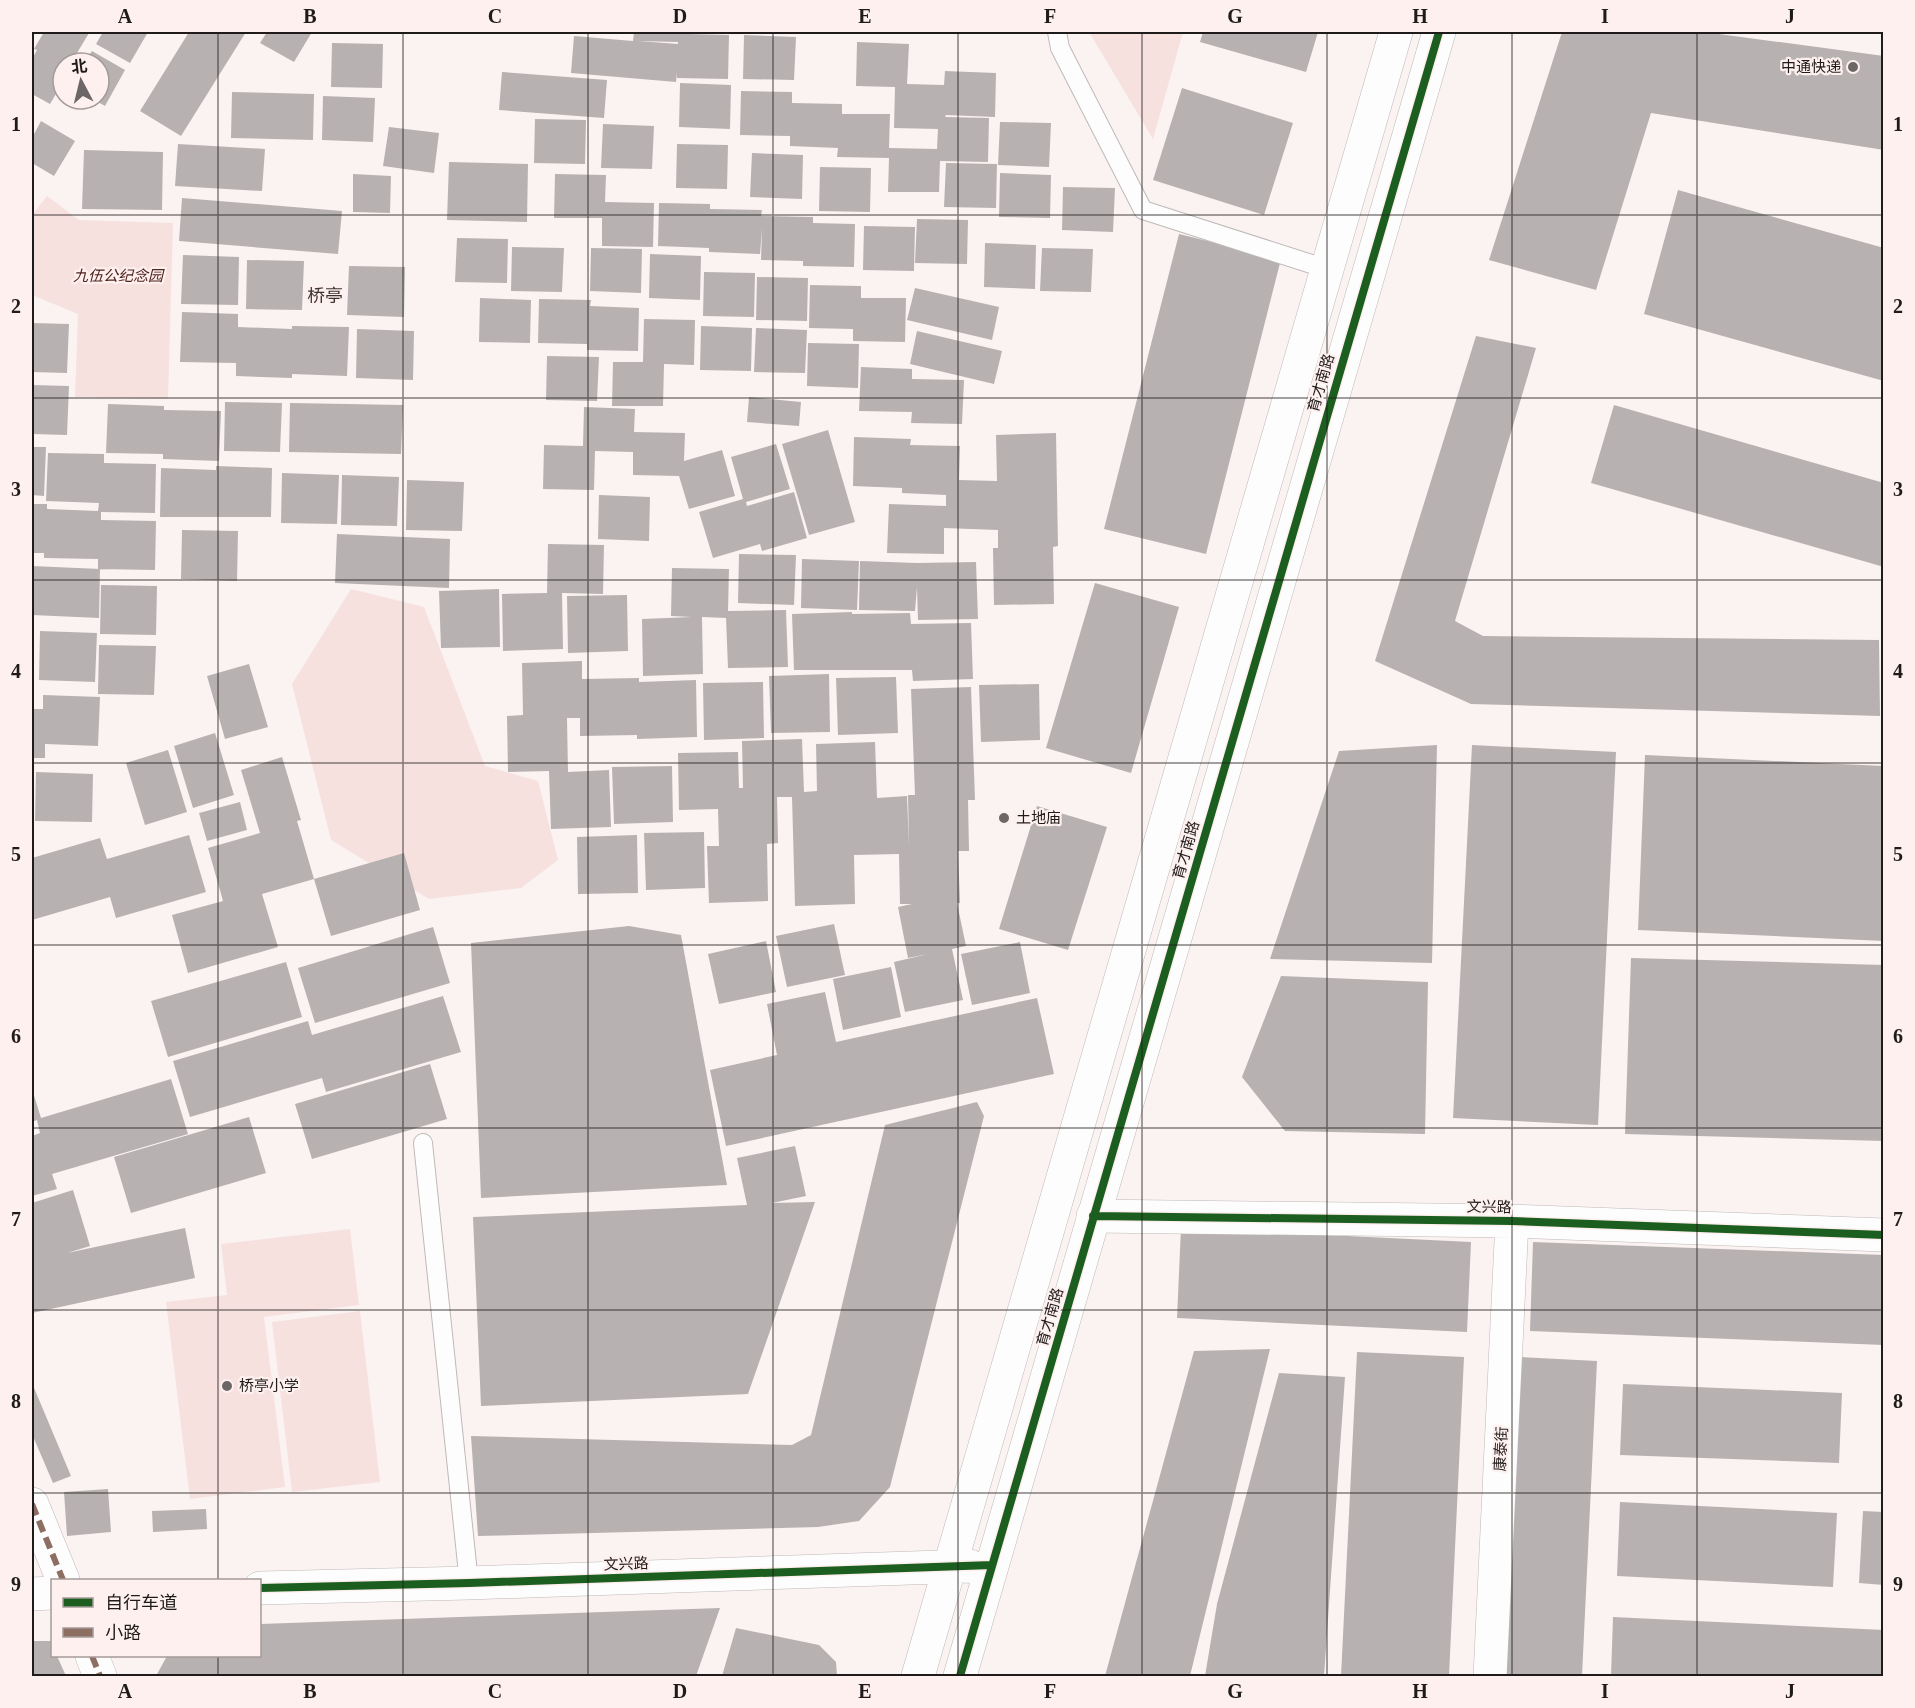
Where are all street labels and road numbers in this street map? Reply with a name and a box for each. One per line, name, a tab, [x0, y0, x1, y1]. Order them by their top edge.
street label: 育才南路	[1305, 352, 1337, 414]
street label: 育才南路	[1170, 819, 1202, 881]
street label: 文兴路	[1466, 1199, 1512, 1215]
street label: 育才南路	[1034, 1286, 1066, 1348]
street label: 康泰街	[1492, 1426, 1510, 1472]
street label: 文兴路	[603, 1555, 649, 1573]

